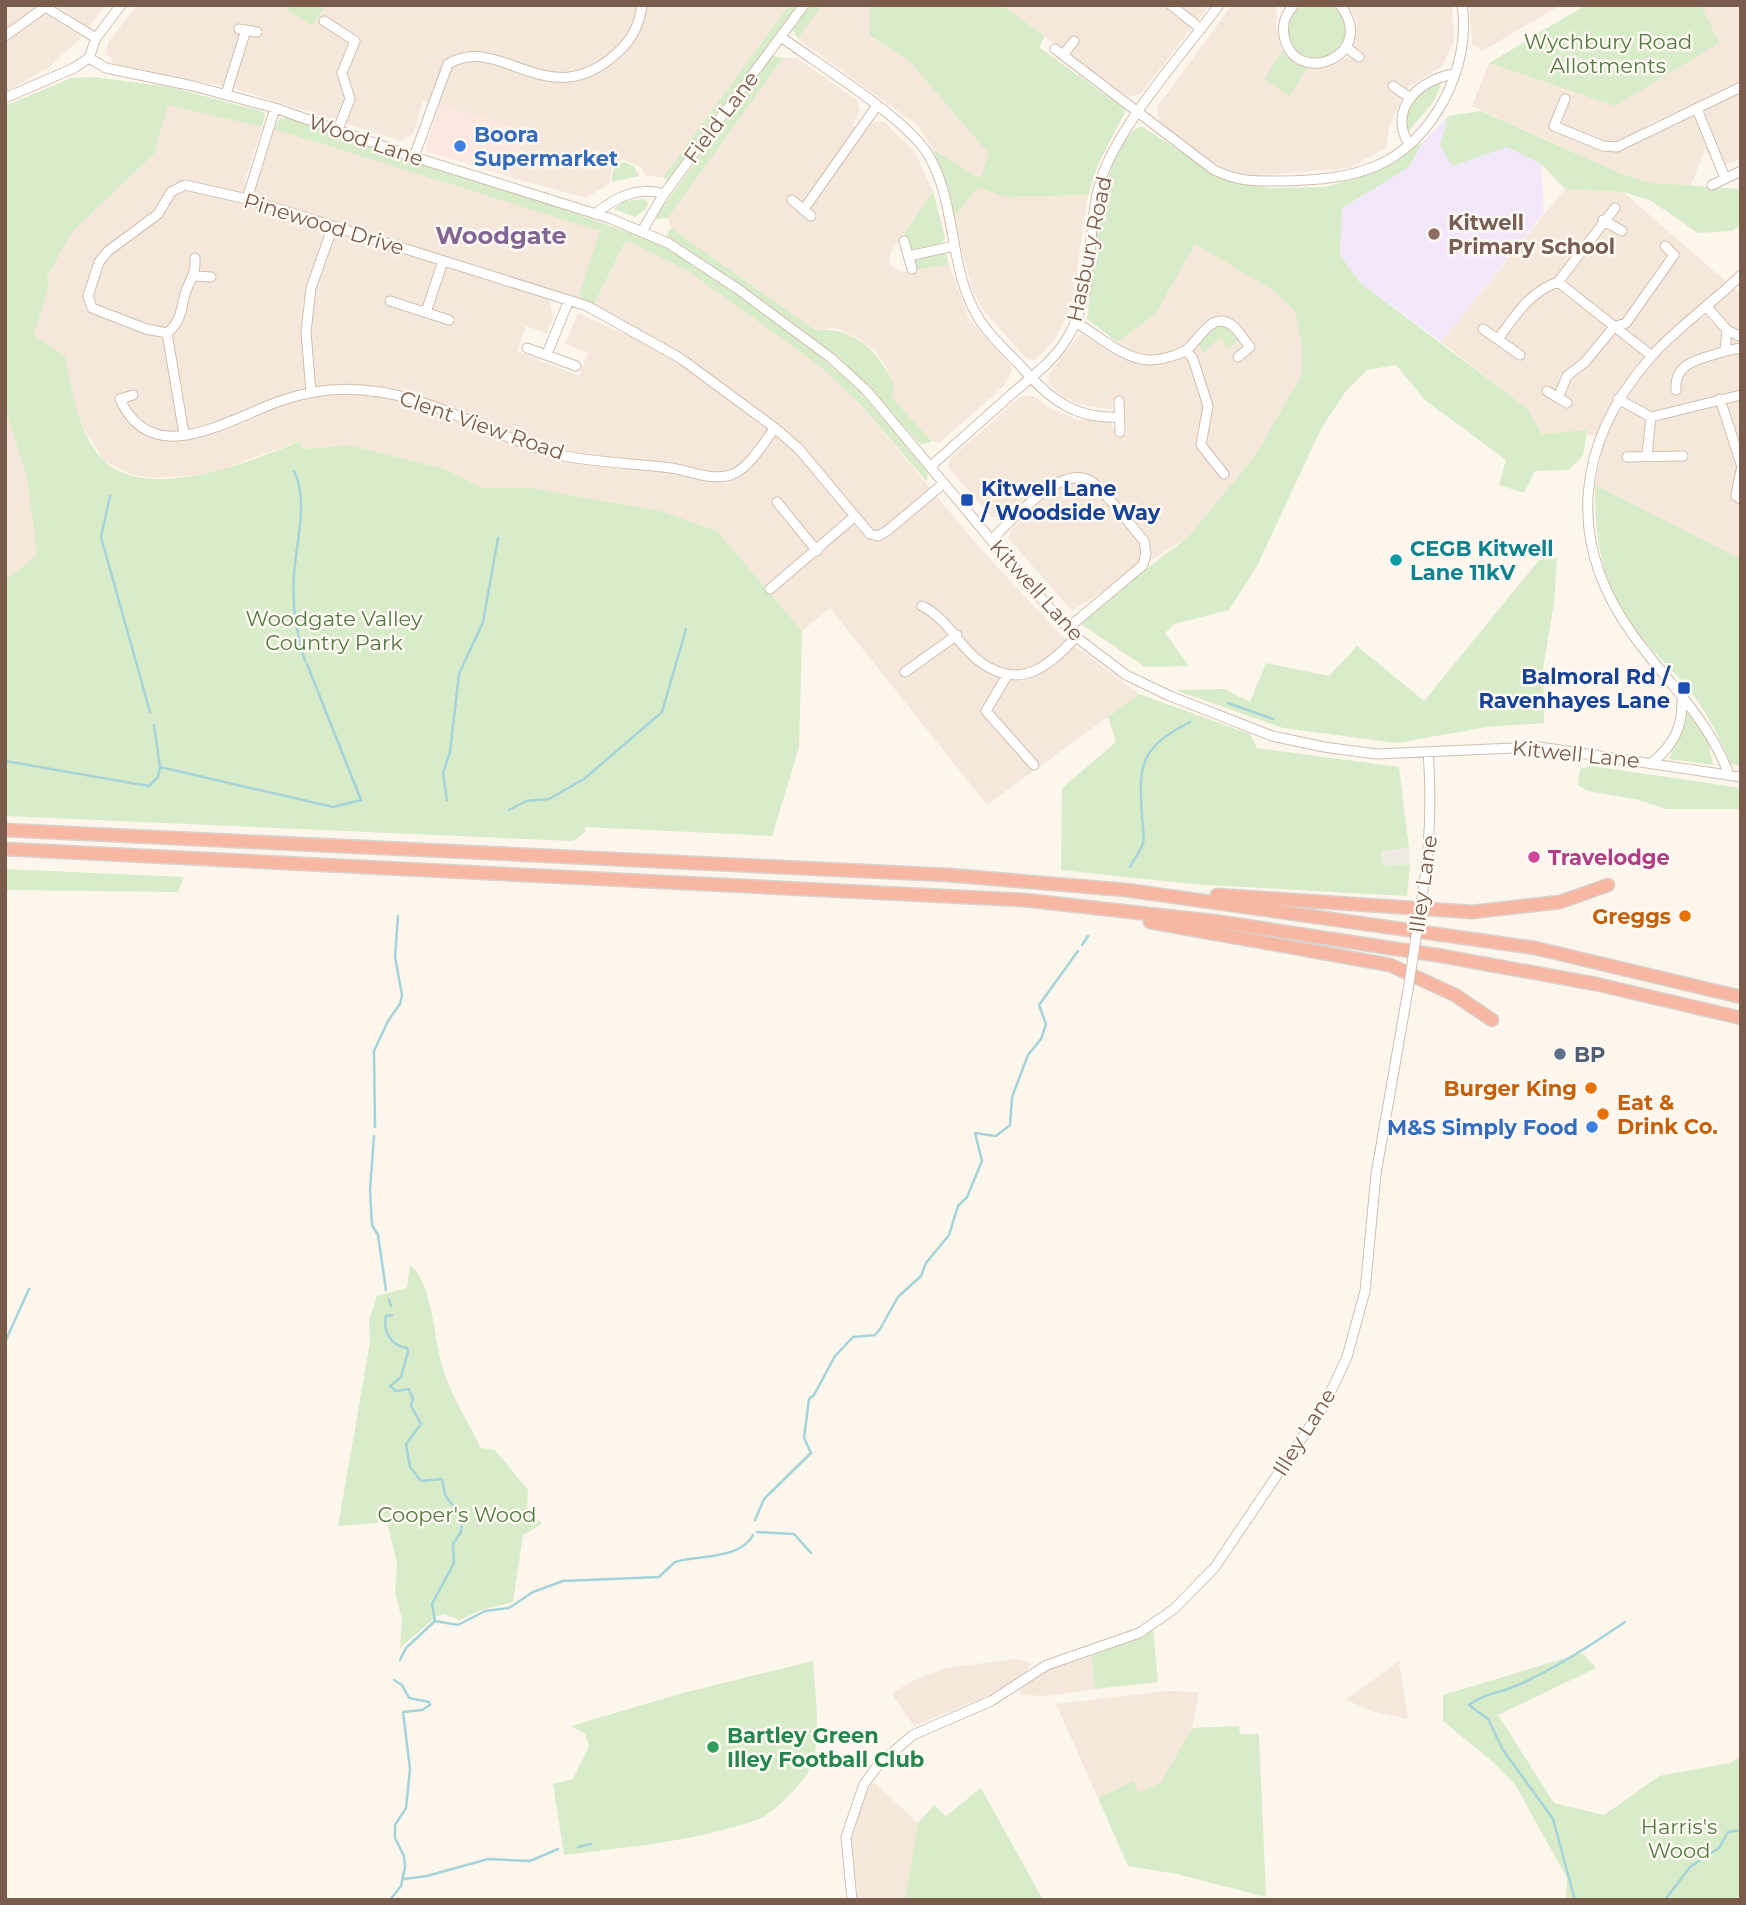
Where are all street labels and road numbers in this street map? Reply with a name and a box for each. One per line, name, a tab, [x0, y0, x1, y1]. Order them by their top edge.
street label: Field Lane	[678, 66, 764, 168]
street label: Wood Lane	[305, 109, 427, 171]
street label: Hasbury Road	[1061, 174, 1117, 324]
street label: Pinewood Drive	[241, 188, 407, 260]
street label: Clent View Road	[396, 385, 568, 465]
street label: Kitwell Lane	[985, 534, 1089, 646]
street label: Kitwell Lane	[1511, 735, 1641, 773]
street label: Illey Lane	[1404, 833, 1442, 935]
street label: Illey Lane	[1267, 1384, 1341, 1480]

